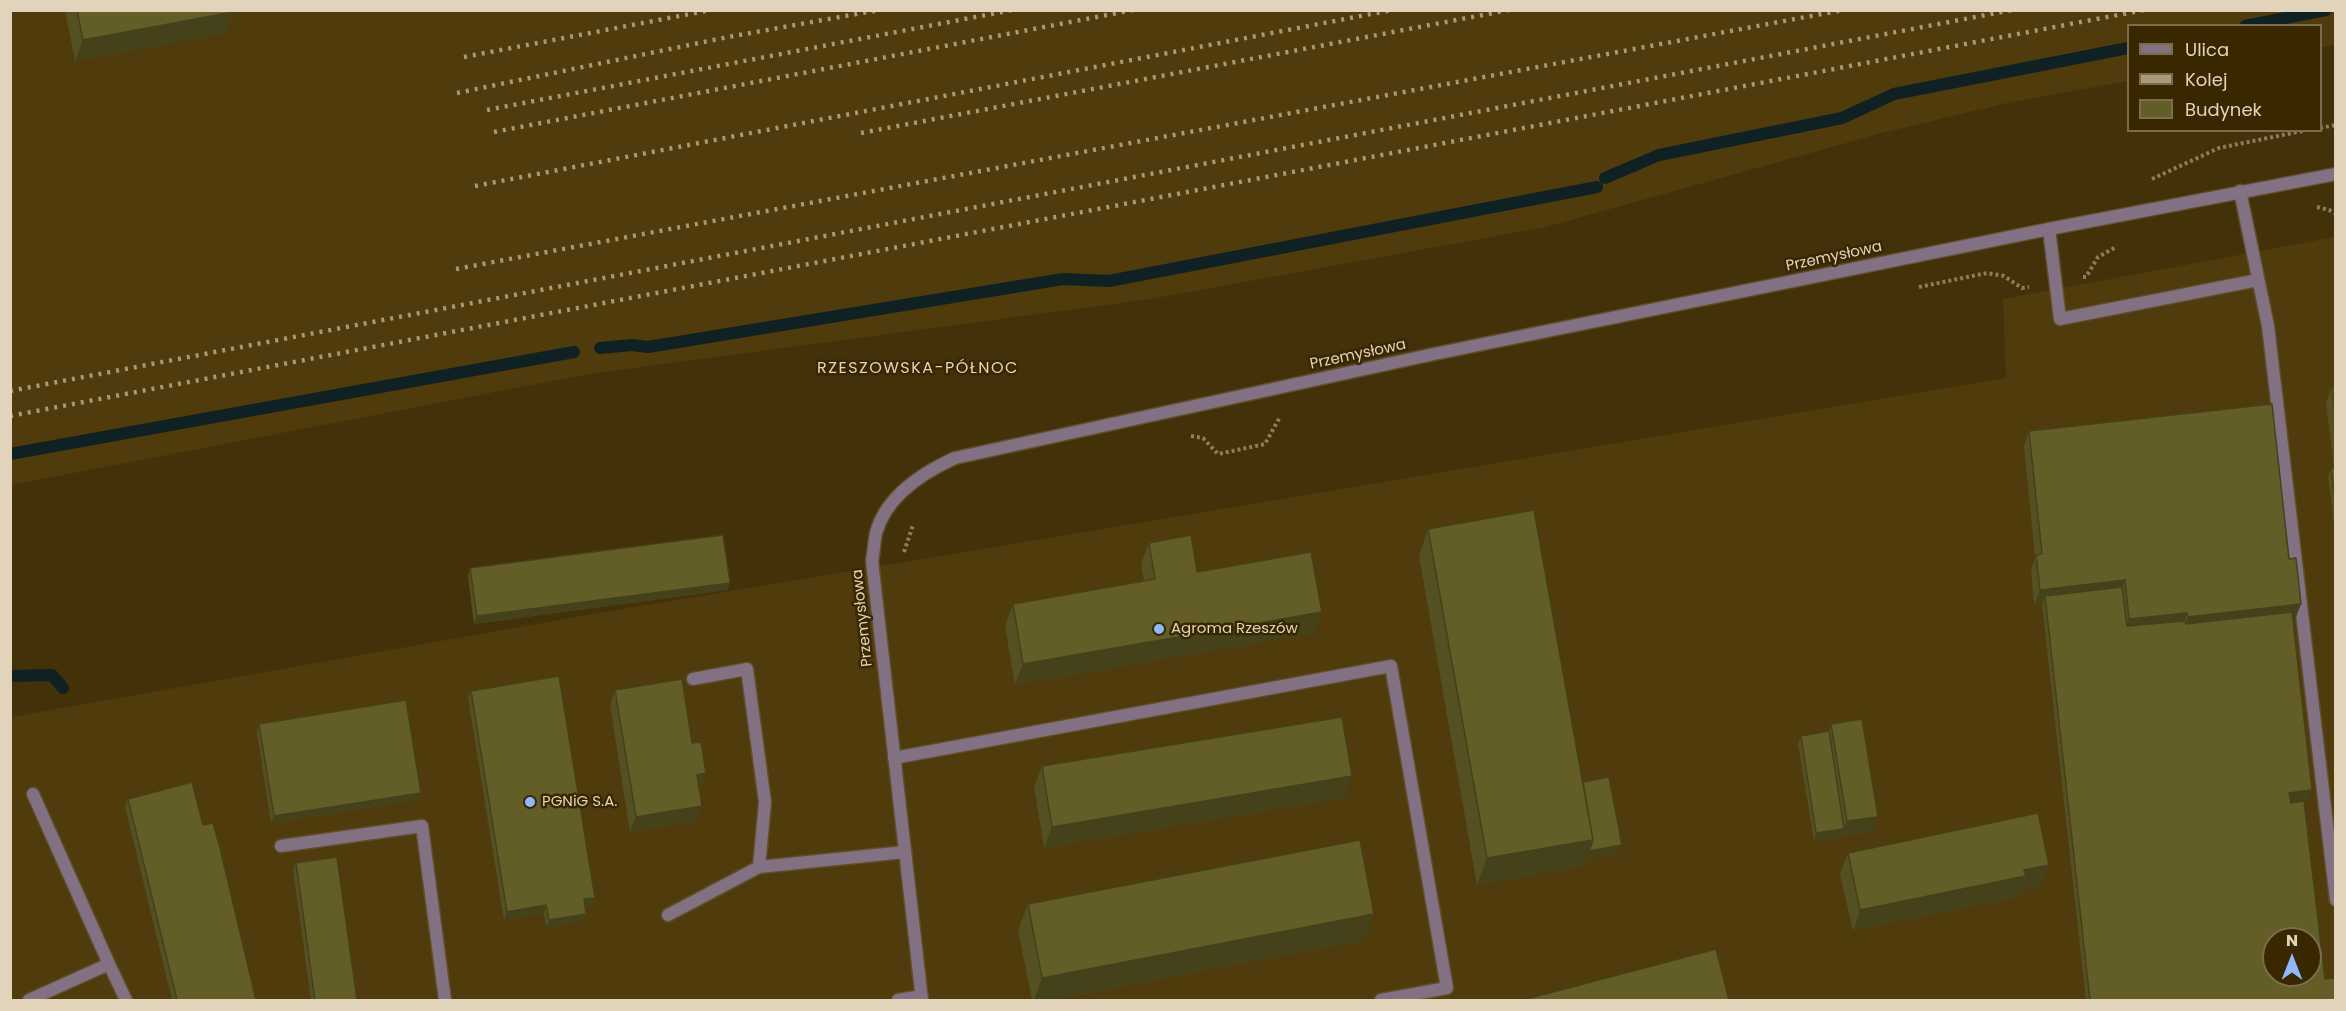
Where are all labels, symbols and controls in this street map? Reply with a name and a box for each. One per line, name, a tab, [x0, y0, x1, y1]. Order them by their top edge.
legend	[2127, 24, 2322, 132]
text: Ulica	[2185, 37, 2229, 62]
text: Kolej	[2185, 67, 2227, 92]
text: Budynek	[2185, 97, 2262, 122]
street label: Przemysłowa	[1784, 238, 1884, 276]
street label: Przemysłowa	[1308, 336, 1408, 374]
district label: RZESZOWSKA-PÓŁNOC	[817, 359, 1019, 379]
street label: Przemysłowa	[849, 568, 877, 668]
place label: Agroma Rzeszów	[1171, 620, 1298, 638]
marker: Agroma Rzeszów	[1152, 622, 1166, 636]
place label: PGNiG S.A.	[542, 793, 617, 811]
marker: PGNiG S.A.	[523, 795, 537, 809]
north arrow	[2262, 927, 2322, 987]
text: N	[2286, 929, 2298, 952]

